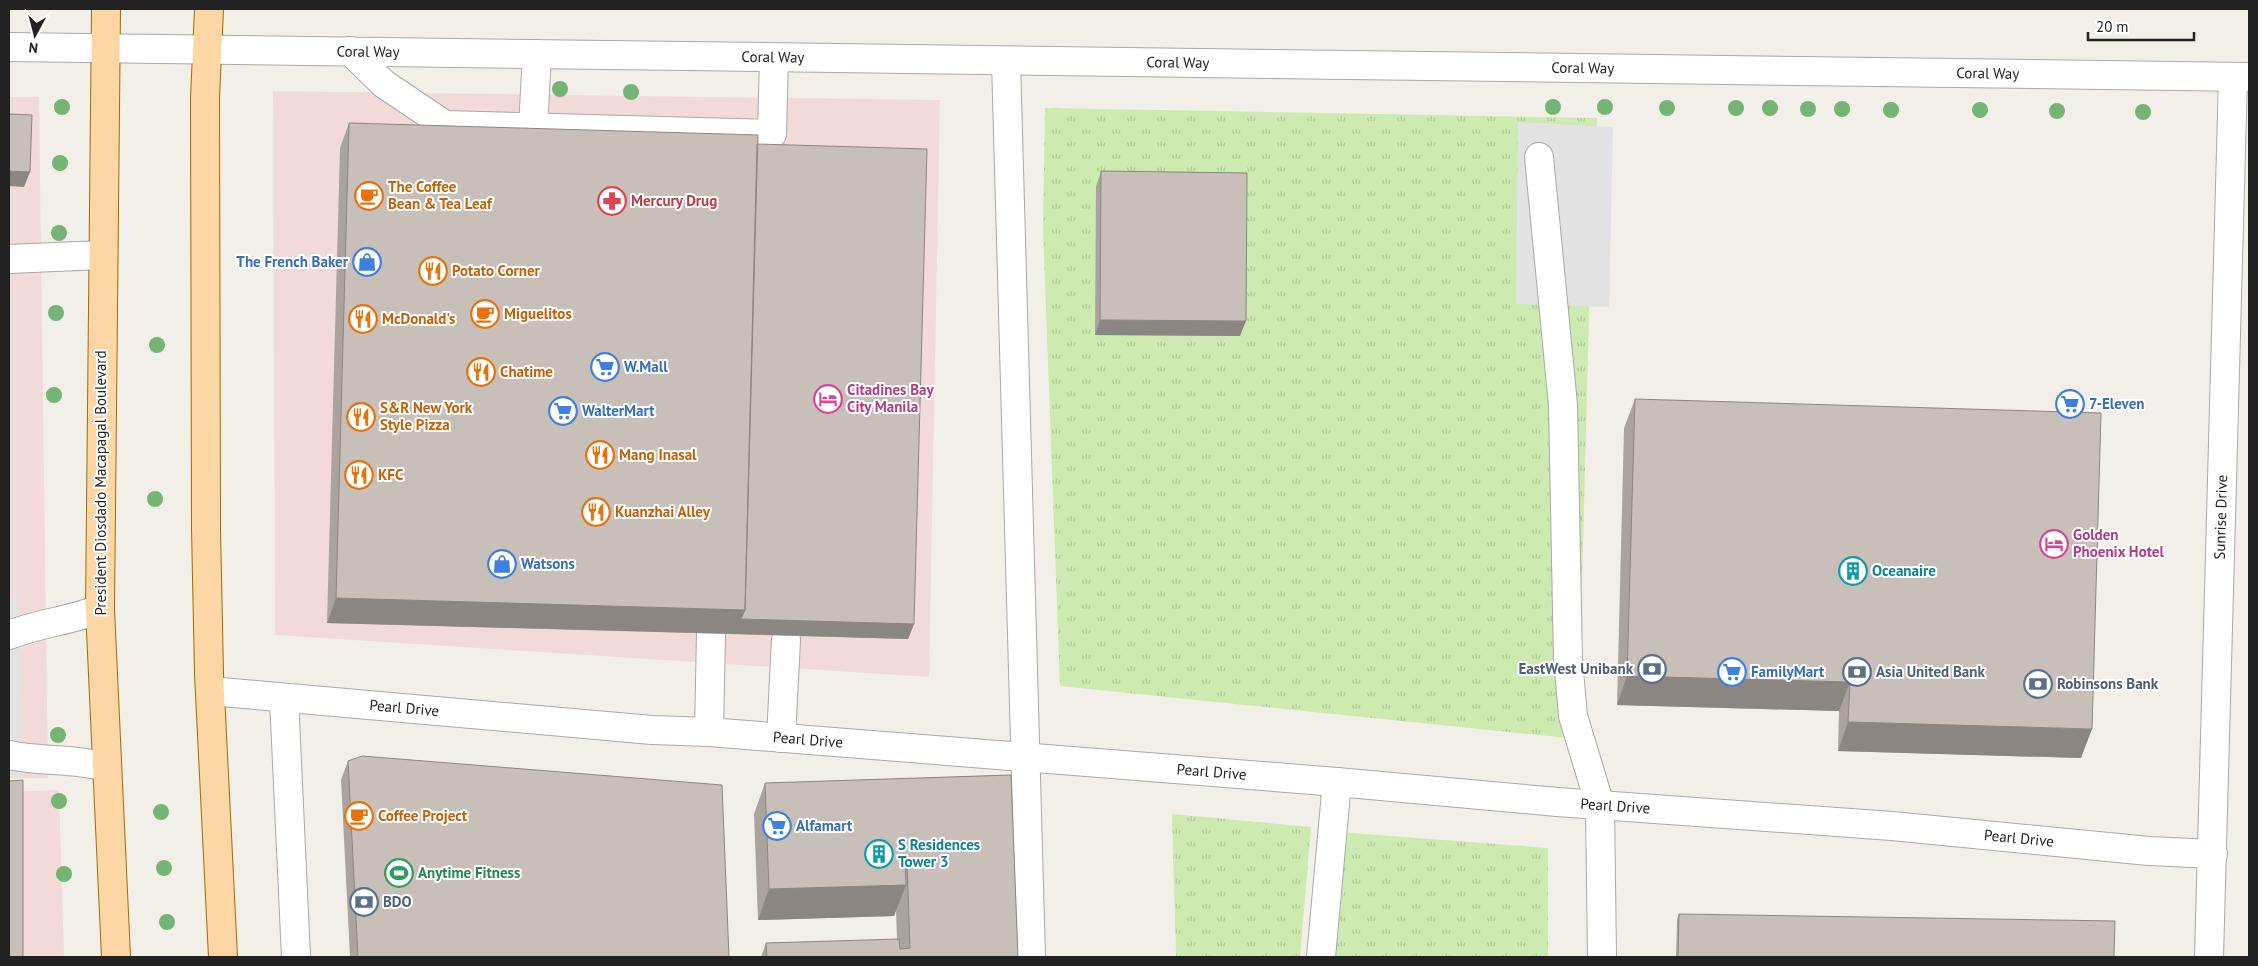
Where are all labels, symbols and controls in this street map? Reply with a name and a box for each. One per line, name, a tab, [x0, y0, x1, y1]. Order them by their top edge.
north arrow	[10, 10, 60, 60]
scale bar	[2088, 10, 2194, 42]
text: 20 m	[2096, 17, 2129, 36]
text: N	[28, 38, 39, 57]
street label: Coral Way	[336, 41, 400, 61]
street label: Coral Way	[741, 47, 805, 67]
street label: Coral Way	[1146, 52, 1210, 72]
street label: Coral Way	[1551, 58, 1615, 77]
street label: Coral Way	[1956, 63, 2019, 83]
place label: The Coffee Bean & Tea Leaf	[388, 177, 493, 213]
cafe icon: The Coffee Bean & Tea Leaf	[354, 181, 384, 211]
pharmacy icon: Mercury Drug	[597, 186, 627, 216]
place label: Mercury Drug	[631, 191, 717, 210]
shop icon: The French Baker	[352, 247, 382, 277]
place label: The French Baker	[236, 252, 349, 271]
restaurant icon: Potato Corner	[418, 256, 448, 286]
place label: Potato Corner	[452, 261, 541, 280]
cafe icon: Miguelitos	[470, 299, 500, 329]
restaurant icon: McDonald's	[348, 304, 378, 334]
place label: Miguelitos	[504, 304, 572, 323]
place label: McDonald's	[382, 309, 455, 328]
street label: President Diosdado Macapagal Boulevard	[91, 350, 110, 616]
supermarket icon: W.Mall	[590, 352, 620, 382]
restaurant icon: Chatime	[466, 357, 496, 387]
place label: W.Mall	[624, 357, 668, 376]
place label: Chatime	[500, 362, 553, 381]
place label: Citadines Bay City Manila	[847, 380, 934, 416]
hotel icon: Citadines Bay City Manila	[813, 384, 843, 414]
supermarket icon: 7-Eleven	[2055, 389, 2085, 419]
place label: 7-Eleven	[2089, 394, 2144, 413]
supermarket icon: WalterMart	[548, 396, 578, 426]
place label: S&R New York Style Pizza	[380, 398, 473, 434]
place label: WalterMart	[582, 401, 655, 420]
restaurant icon: S&R New York Style Pizza	[346, 402, 376, 432]
restaurant icon: Mang Inasal	[585, 440, 615, 470]
place label: Mang Inasal	[619, 445, 697, 464]
restaurant icon: KFC	[344, 460, 374, 490]
place label: KFC	[378, 465, 404, 484]
street label: Sunrise Drive	[2210, 474, 2231, 560]
restaurant icon: Kuanzhai Alley	[581, 497, 611, 527]
place label: Kuanzhai Alley	[615, 502, 711, 521]
place label: Golden Phoenix Hotel	[2073, 525, 2164, 561]
hotel icon: Golden Phoenix Hotel	[2039, 529, 2069, 559]
shop icon: Watsons	[487, 549, 517, 579]
place label: Watsons	[521, 554, 575, 573]
building icon: Oceanaire	[1838, 556, 1868, 586]
place label: Oceanaire	[1872, 561, 1936, 580]
bank icon: EastWest Unibank	[1637, 654, 1667, 684]
supermarket icon: FamilyMart	[1717, 657, 1747, 687]
bank icon: Asia United Bank	[1842, 657, 1872, 687]
place label: EastWest Unibank	[1518, 659, 1634, 678]
place label: FamilyMart	[1751, 662, 1825, 681]
place label: Asia United Bank	[1876, 662, 1985, 681]
bank icon: Robinsons Bank	[2023, 669, 2053, 699]
place label: Robinsons Bank	[2057, 674, 2159, 693]
street label: Pearl Drive	[369, 695, 440, 720]
street label: Pearl Drive	[772, 727, 844, 752]
street label: Pearl Drive	[1176, 759, 1247, 784]
street label: Pearl Drive	[1580, 794, 1651, 818]
cafe icon: Coffee Project	[344, 801, 374, 831]
place label: Coffee Project	[378, 806, 468, 825]
supermarket icon: Alfamart	[762, 811, 792, 841]
place label: Alfamart	[796, 816, 853, 835]
street label: Pearl Drive	[1983, 825, 2055, 851]
place label: S Residences Tower 3	[898, 835, 980, 871]
building icon: S Residences Tower 3	[864, 839, 894, 869]
sports icon: Anytime Fitness	[384, 858, 414, 888]
place label: Anytime Fitness	[418, 863, 520, 882]
bank icon: BDO	[349, 887, 379, 917]
place label: BDO	[383, 892, 412, 911]

